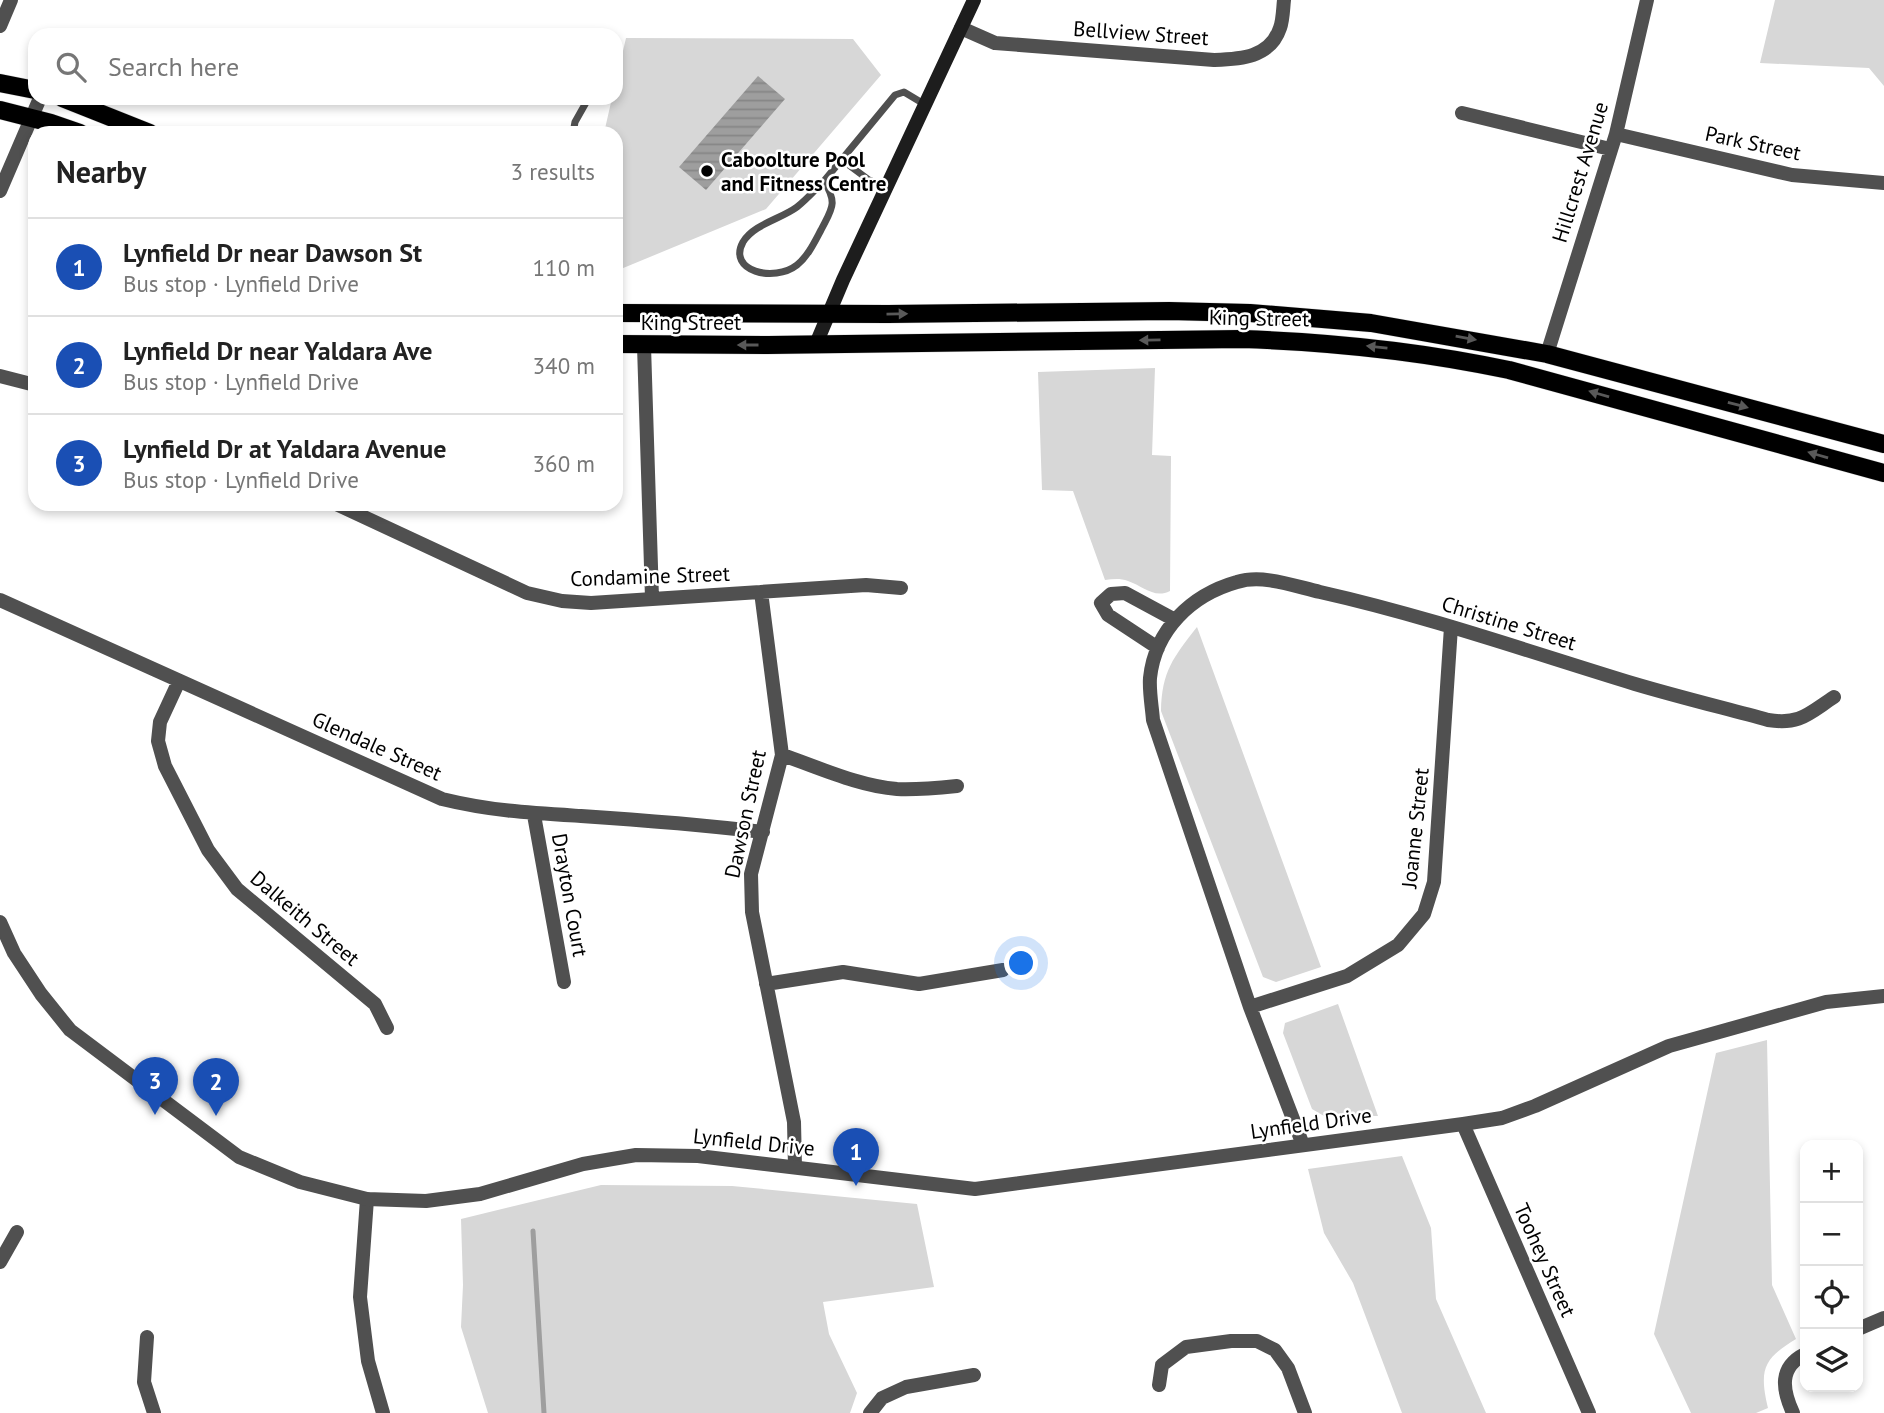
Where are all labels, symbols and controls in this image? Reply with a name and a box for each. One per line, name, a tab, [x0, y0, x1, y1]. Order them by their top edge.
street label: Bellview Street	[1072, 15, 1210, 51]
search box	[28, 28, 623, 105]
icon: search	[52, 48, 90, 86]
text: Search here	[108, 50, 239, 83]
street label: Hillcrest Avenue	[1546, 98, 1614, 246]
street label: Park Street	[1703, 120, 1803, 166]
place label: Caboolture Pool and Fitness Centre	[721, 146, 886, 197]
text: Nearby	[56, 152, 146, 191]
text: 3 results	[511, 157, 595, 186]
marker: Caboolture Pool and Fitness Centre	[699, 163, 715, 179]
text: Lynfield Dr near Dawson St	[123, 236, 422, 269]
text: 1	[72, 253, 86, 282]
text: 110 m	[533, 253, 595, 282]
text: Bus stop · Lynfield Drive	[123, 269, 359, 298]
street label: King Street	[1209, 304, 1309, 332]
one-way arrow	[886, 308, 908, 320]
street label: King Street	[641, 309, 741, 336]
one-way arrow	[1455, 333, 1477, 344]
text: Lynfield Dr near Yaldara Ave	[123, 334, 433, 367]
one-way arrow	[1138, 334, 1160, 345]
one-way arrow	[737, 339, 759, 351]
one-way arrow	[1366, 342, 1388, 353]
text: 2	[72, 351, 86, 380]
text: 340 m	[533, 351, 595, 380]
text: Bus stop · Lynfield Drive	[123, 367, 359, 396]
one-way arrow	[1588, 388, 1610, 399]
one-way arrow	[1728, 400, 1749, 410]
text: Lynfield Dr at Yaldara Avenue	[123, 432, 446, 465]
text: 3	[72, 449, 86, 478]
text: 360 m	[533, 449, 595, 478]
one-way arrow	[1807, 449, 1829, 460]
text: Bus stop · Lynfield Drive	[123, 465, 359, 494]
street label: Condamine Street	[570, 560, 730, 592]
street label: Christine Street	[1438, 590, 1580, 656]
street label: Glendale Street	[308, 705, 446, 787]
street label: Dawson Street	[718, 747, 772, 881]
street label: Joanne Street	[1395, 767, 1435, 890]
street label: Drayton Court	[546, 831, 594, 959]
street label: Dalkeith Street	[245, 865, 365, 971]
your location	[1004, 946, 1038, 980]
pin: 3	[132, 1057, 178, 1115]
pin: 2	[193, 1058, 239, 1116]
street label: Lynfield Drive	[1249, 1101, 1373, 1145]
street label: Lynfield Drive	[692, 1122, 816, 1162]
pin: 1	[833, 1128, 879, 1186]
map controls	[1800, 1140, 1863, 1392]
button: +	[1800, 1140, 1863, 1203]
street label: Toohey Street	[1508, 1199, 1582, 1321]
button: −	[1800, 1203, 1863, 1266]
button: locate	[1800, 1266, 1863, 1329]
button: layers	[1800, 1329, 1863, 1392]

